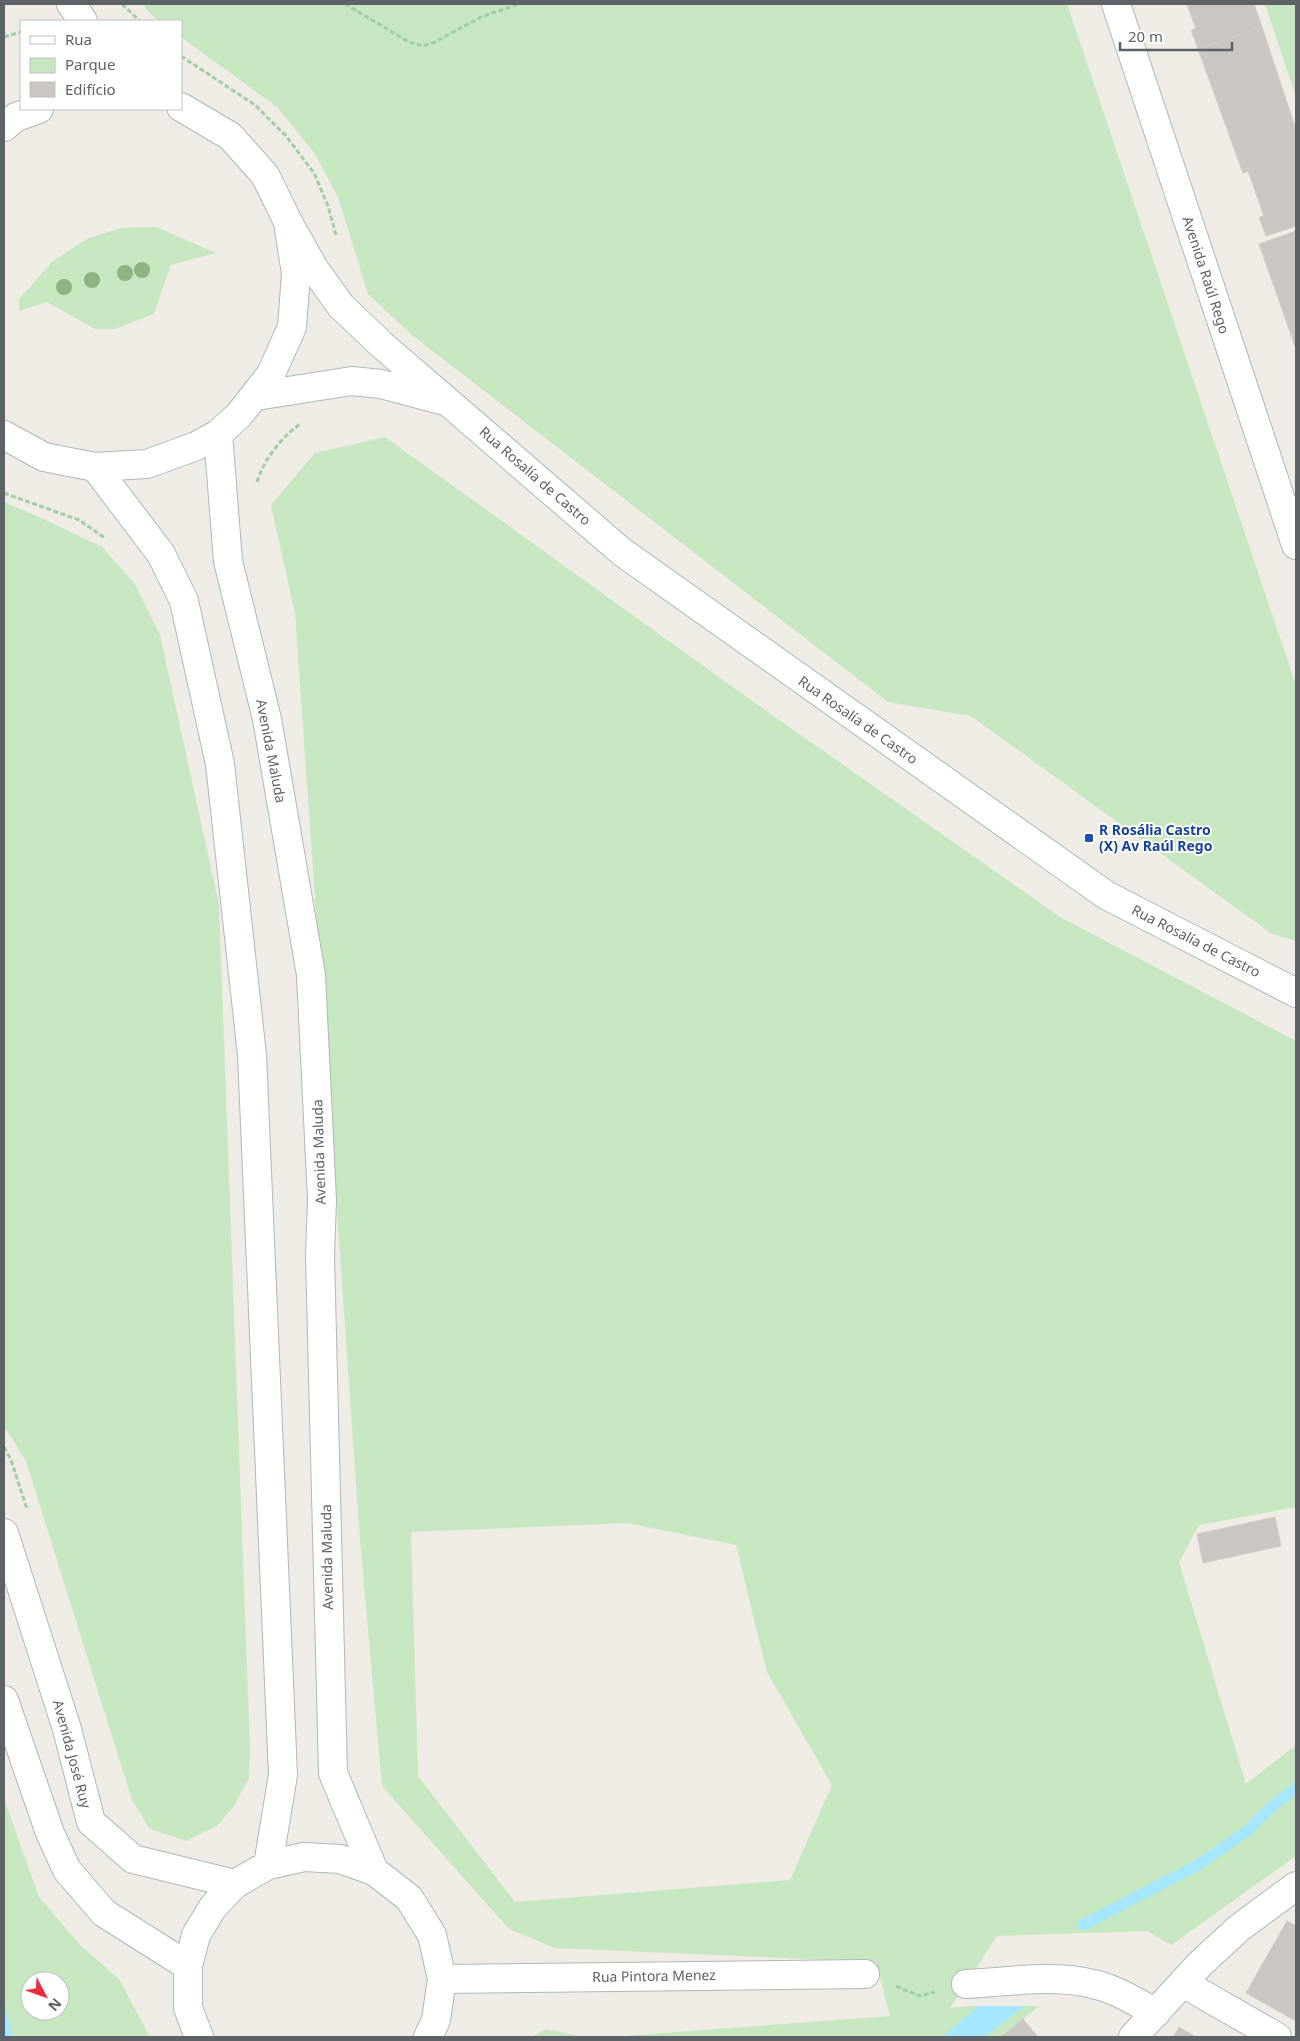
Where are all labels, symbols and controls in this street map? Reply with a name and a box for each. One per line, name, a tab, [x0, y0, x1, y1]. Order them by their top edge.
legend	[20, 20, 182, 110]
scale bar	[1120, 20, 1232, 52]
text: 20 m	[1128, 26, 1163, 46]
text: Rua	[65, 29, 92, 49]
text: Parque	[65, 54, 115, 74]
text: Edifício	[65, 79, 116, 99]
street label: Avenida Raúl Rego	[1179, 214, 1234, 336]
street label: Rua Rosalía de Castro	[476, 422, 595, 529]
street label: Rua Rosalía de Castro	[795, 671, 922, 768]
street label: Avenida Maluda	[252, 697, 291, 805]
place label: R Rosália Castro (X) Av Raúl Rego	[1099, 820, 1213, 855]
marker: R Rosália Castro (X) Av Raúl Rego	[1083, 832, 1095, 844]
street label: Rua Rosalía de Castro	[1129, 900, 1264, 981]
street label: Avenida Maluda	[307, 1099, 330, 1205]
street label: Avenida Maluda	[316, 1504, 337, 1610]
street label: Avenida José Ruy	[49, 1698, 96, 1811]
street label: Rua Pintora Menez	[592, 1965, 716, 1986]
north arrow	[20, 1971, 70, 2021]
text: N	[44, 1994, 66, 2015]

